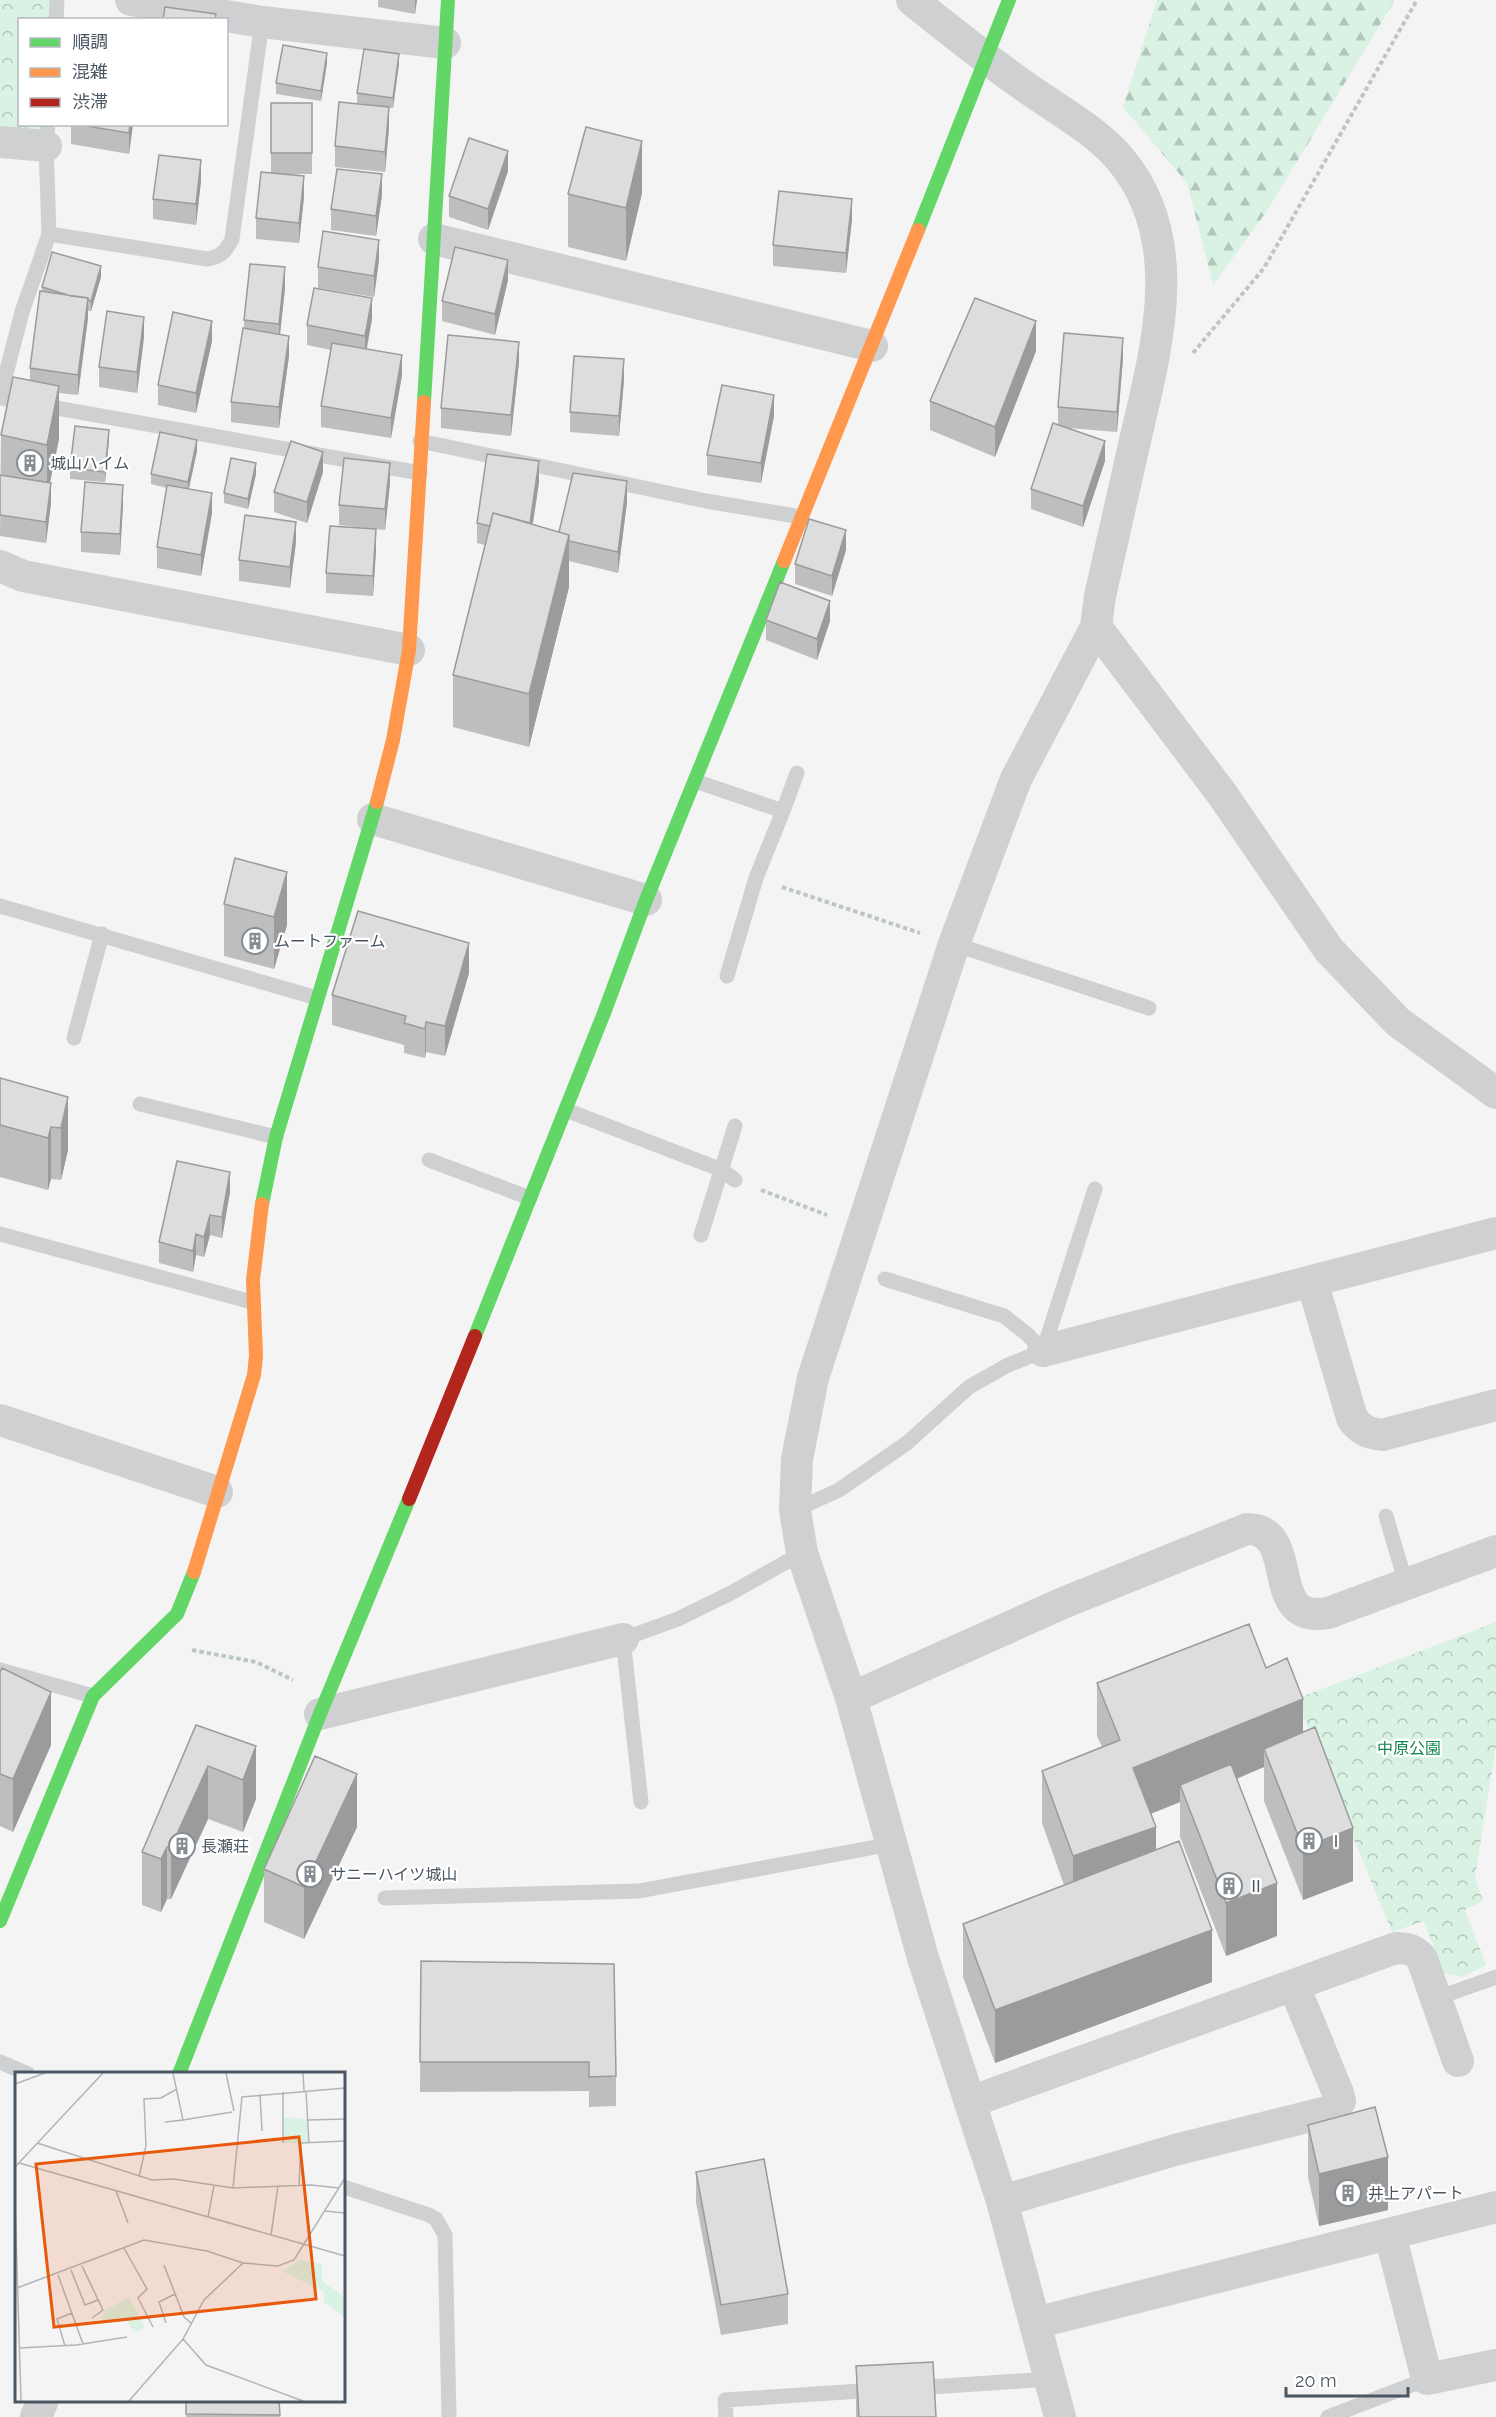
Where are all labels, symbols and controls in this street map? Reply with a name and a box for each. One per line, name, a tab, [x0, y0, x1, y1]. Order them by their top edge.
legend	[18, 18, 228, 126]
text: 順調	[72, 31, 108, 52]
text: 混雑	[72, 61, 108, 82]
text: 渋滞	[72, 91, 108, 112]
building icon: 城山ハイム	[15, 448, 45, 478]
place label: 城山ハイム	[50, 454, 129, 473]
building icon: ムートファーム	[240, 926, 270, 956]
place label: ムートファーム	[274, 932, 386, 951]
park label: 中原公園	[1377, 1739, 1441, 1758]
building icon: Ⅰ	[1294, 1826, 1324, 1856]
building icon: 長瀬荘	[167, 1831, 197, 1861]
place label: Ⅰ	[1328, 1832, 1344, 1851]
place label: 長瀬荘	[201, 1837, 249, 1856]
building icon: サニーハイツ城山	[295, 1859, 325, 1889]
place label: サニーハイツ城山	[330, 1865, 457, 1884]
building icon: Ⅱ	[1214, 1871, 1244, 1901]
place label: Ⅱ	[1248, 1877, 1264, 1896]
inset map	[15, 2072, 345, 2402]
building icon: 井上アパート	[1333, 2178, 1363, 2208]
place label: 井上アパート	[1368, 2184, 1464, 2203]
scale bar	[1286, 2360, 1408, 2398]
text: 20 m	[1295, 2370, 1337, 2391]

